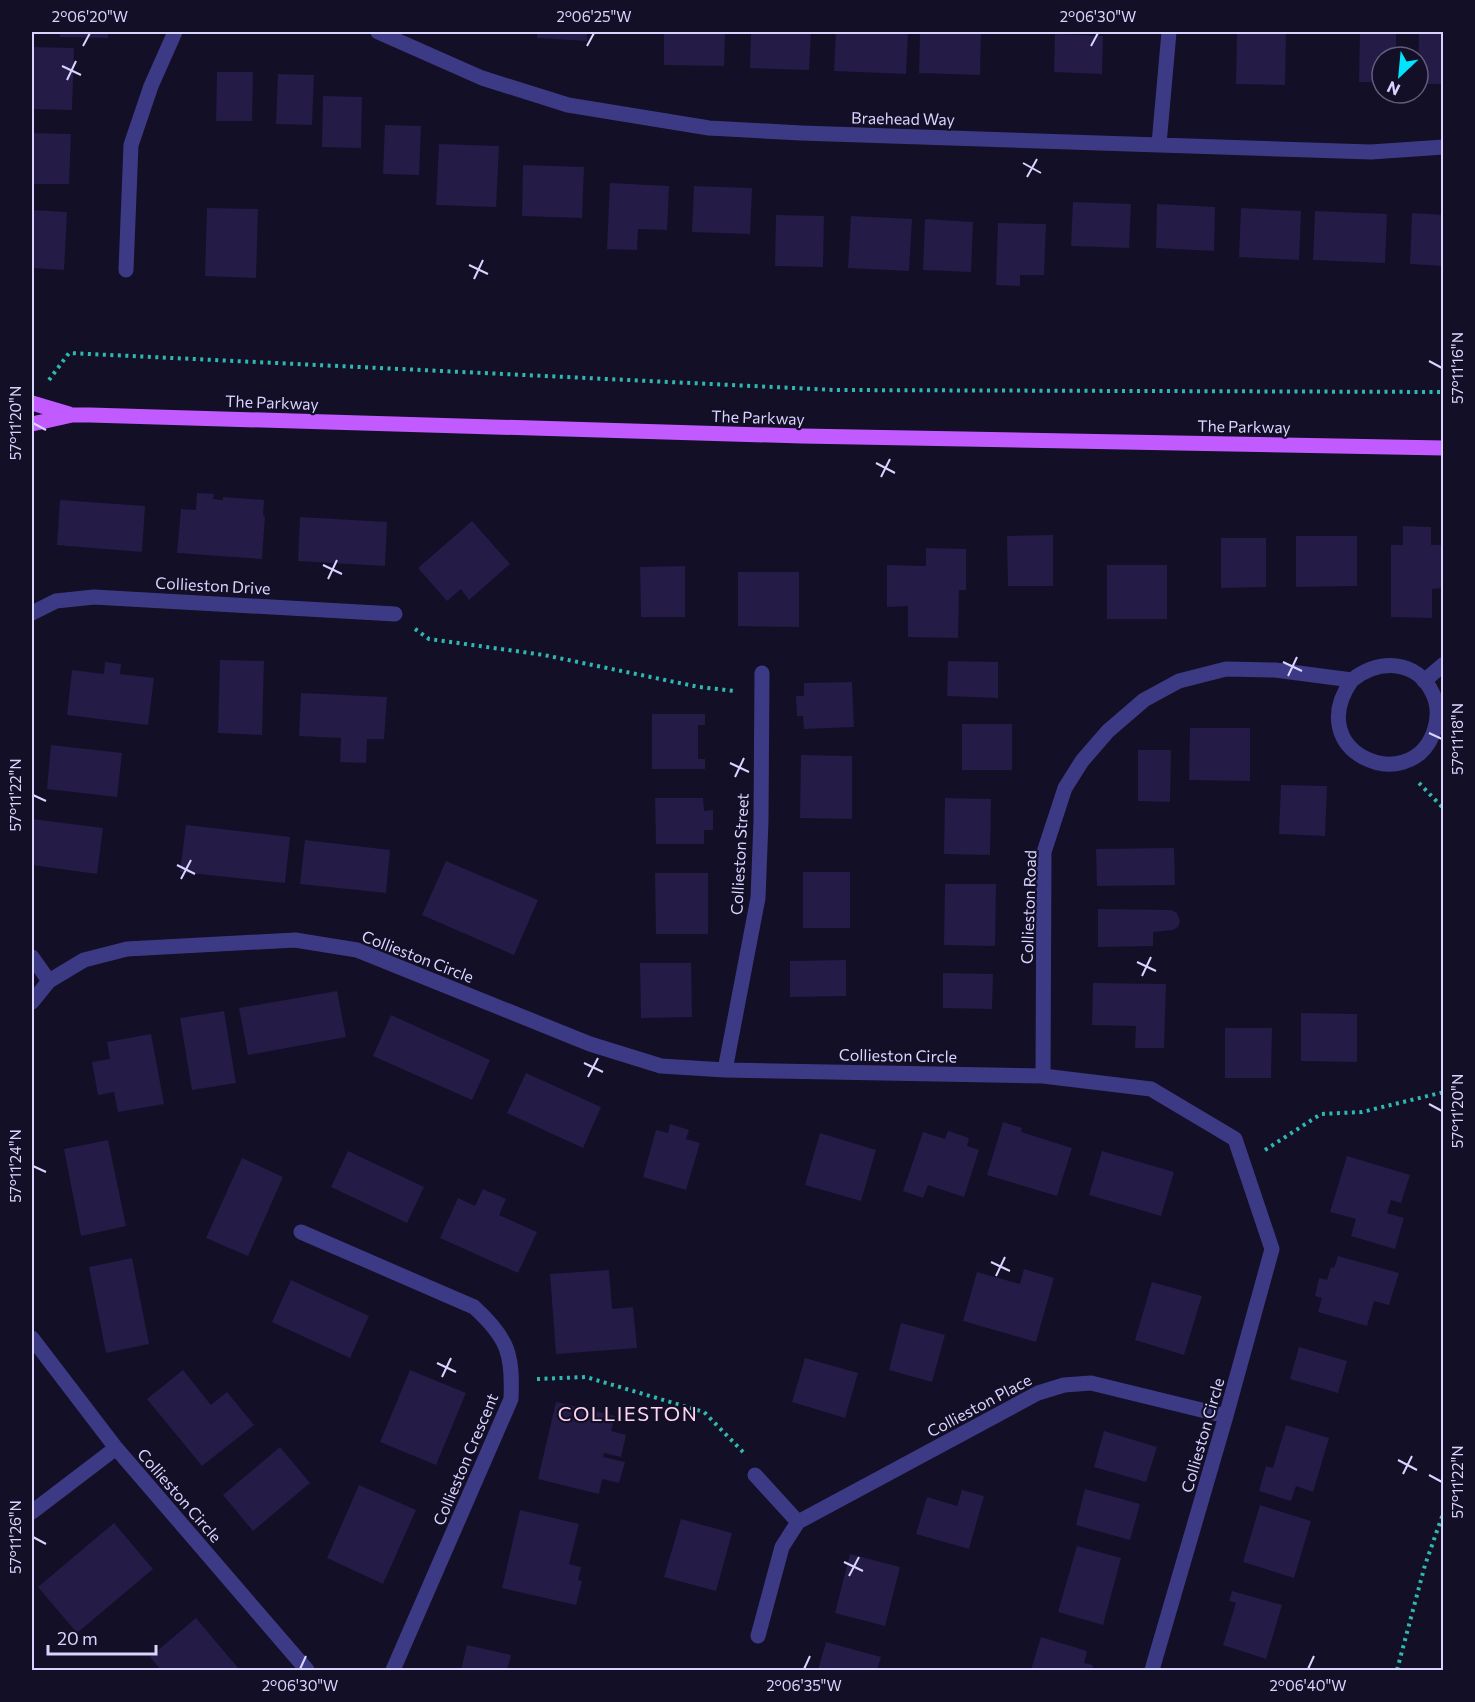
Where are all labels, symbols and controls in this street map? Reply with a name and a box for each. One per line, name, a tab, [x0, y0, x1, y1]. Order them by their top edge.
text: 2°06'20"W	[52, 7, 128, 25]
text: 2°06'25"W	[556, 7, 632, 25]
text: 2°06'30"W	[1060, 7, 1136, 25]
north arrow	[1370, 45, 1430, 105]
text: N	[1384, 78, 1403, 100]
street label: Braehead Way	[851, 108, 955, 128]
text: 57°11'16"N	[1448, 332, 1466, 404]
text: 57°11'20"N	[6, 386, 24, 460]
street label: The Parkway	[225, 391, 319, 413]
street label: The Parkway	[711, 406, 805, 428]
street label: The Parkway	[1197, 416, 1291, 436]
street label: Collieston Drive	[155, 572, 271, 598]
text: 57°11'18"N	[1448, 703, 1466, 775]
text: 57°11'22"N	[6, 758, 24, 832]
street label: Collieston Street	[726, 792, 752, 915]
street label: Collieston Road	[1017, 850, 1039, 964]
street label: Collieston Circle	[359, 926, 477, 986]
street label: Collieston Circle	[839, 1044, 957, 1066]
text: 57°11'20"N	[1448, 1074, 1466, 1148]
text: 57°11'24"N	[6, 1129, 24, 1203]
street label: Collieston Place	[924, 1370, 1034, 1440]
street label: Collieston Circle	[1177, 1376, 1227, 1494]
street label: Collieston Crescent	[429, 1390, 502, 1528]
district label: COLLIESTON	[558, 1401, 698, 1425]
street label: Collieston Circle	[134, 1444, 226, 1546]
text: 57°11'22"N	[1448, 1445, 1466, 1519]
text: 57°11'26"N	[6, 1500, 24, 1574]
scale bar	[48, 1618, 156, 1656]
text: 20 m	[57, 1627, 98, 1649]
text: 2°06'30"W	[262, 1676, 338, 1694]
text: 2°06'35"W	[766, 1676, 842, 1694]
text: 2°06'40"W	[1269, 1676, 1347, 1694]

